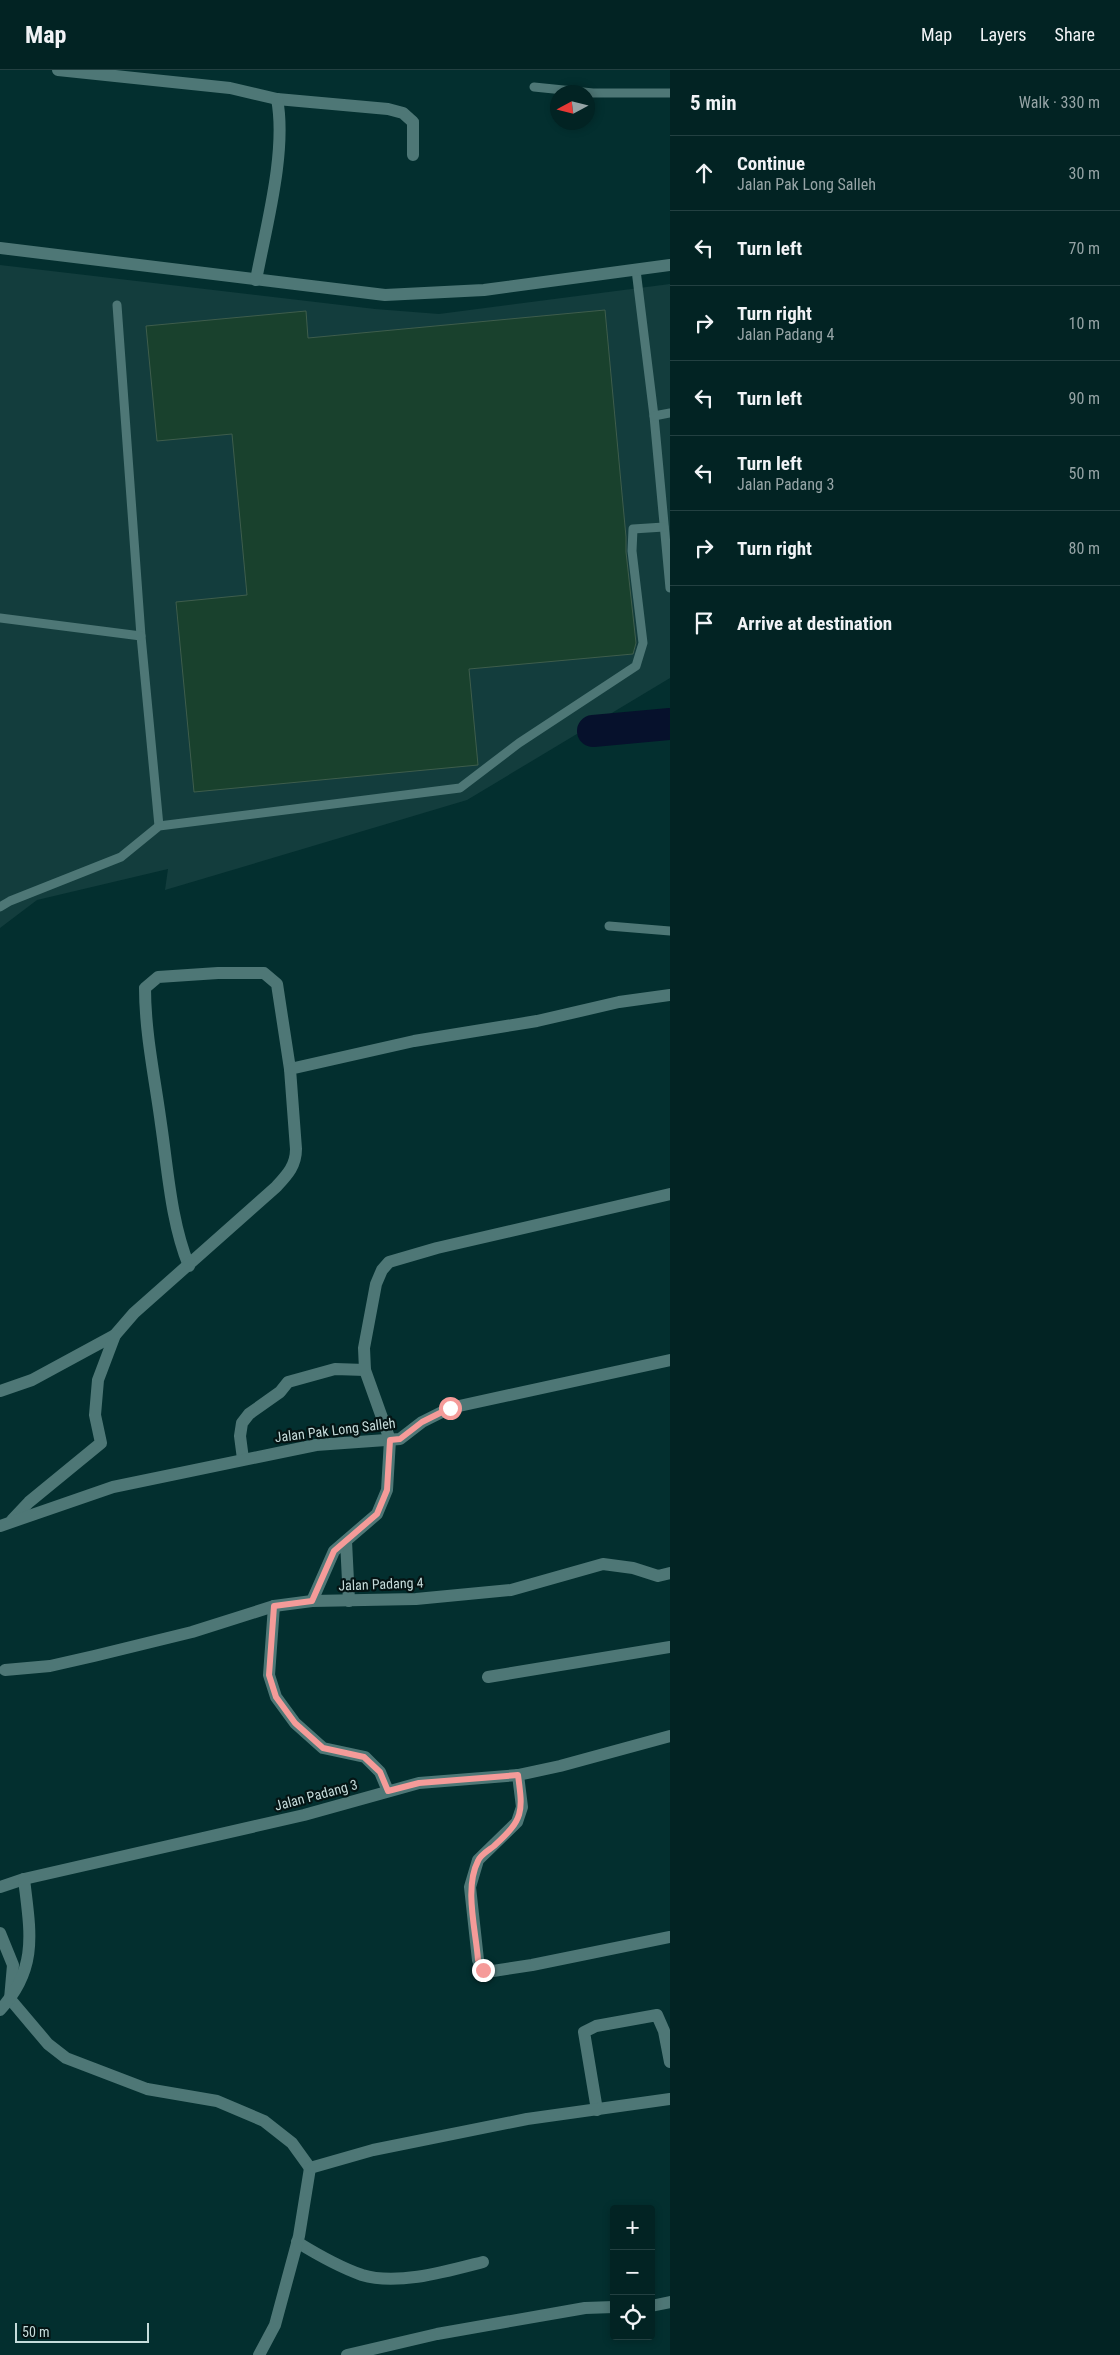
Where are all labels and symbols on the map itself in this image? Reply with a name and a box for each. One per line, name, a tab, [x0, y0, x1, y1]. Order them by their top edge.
north arrow	[550, 85, 595, 130]
route start	[439, 1397, 462, 1420]
street label: Jalan Pak Long Salleh	[274, 1415, 396, 1445]
street label: Jalan Padang 4	[338, 1575, 424, 1593]
street label: Jalan Padang 3	[273, 1776, 359, 1814]
route end	[472, 1959, 495, 1982]
scale bar	[15, 2320, 149, 2343]

